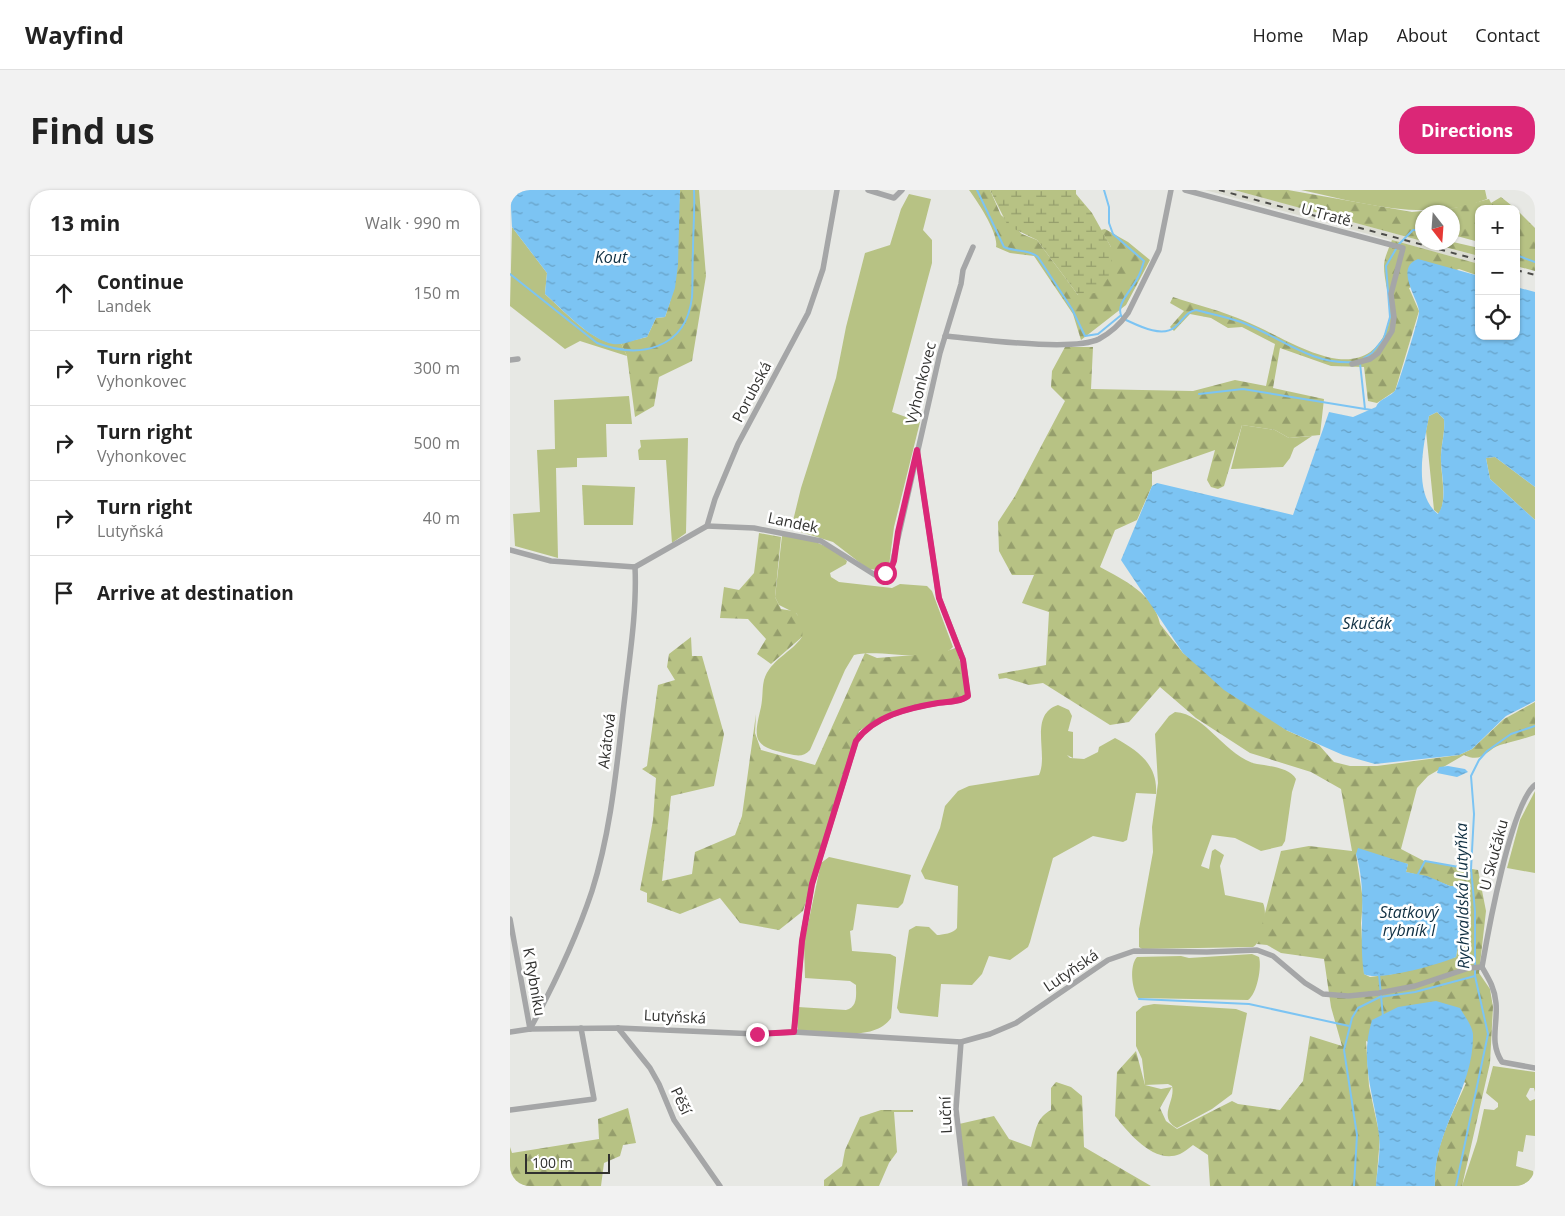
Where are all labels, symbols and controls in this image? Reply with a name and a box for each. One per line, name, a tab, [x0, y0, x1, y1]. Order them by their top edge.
text: Wayfind	[25, 18, 124, 51]
text: Home	[1253, 23, 1303, 47]
text: Map	[1331, 23, 1369, 47]
text: About	[1397, 23, 1447, 47]
text: Contact	[1475, 23, 1540, 47]
button: Directions	[1399, 106, 1535, 154]
text: Find us	[30, 107, 155, 154]
street label: U Tratě	[1299, 198, 1354, 230]
north arrow	[1415, 205, 1460, 250]
map controls	[1475, 205, 1520, 340]
button: +	[1475, 205, 1520, 250]
text: 13 min	[50, 209, 120, 237]
text: Walk · 990 m	[365, 212, 460, 234]
water label: Kout	[595, 246, 628, 268]
button: −	[1475, 250, 1520, 295]
text: Continue	[97, 269, 184, 295]
icon: ahead	[50, 279, 78, 307]
text: 150 m	[414, 282, 460, 304]
text: Landek	[97, 295, 151, 317]
button: locate	[1475, 295, 1520, 340]
street label: Vyhonkovec	[900, 340, 940, 426]
text: Turn right	[97, 344, 192, 370]
icon: right	[50, 354, 78, 382]
text: 300 m	[414, 357, 460, 379]
street label: Porubská	[727, 358, 775, 425]
text: Vyhonkovec	[97, 370, 186, 392]
text: Turn right	[97, 419, 192, 445]
icon: right	[50, 429, 78, 457]
text: 500 m	[414, 432, 460, 454]
text: Vyhonkovec	[97, 445, 186, 467]
text: Turn right	[97, 494, 192, 520]
icon: right	[50, 504, 78, 532]
text: 40 m	[423, 507, 460, 529]
street label: Landek	[766, 507, 820, 537]
text: Lutyňská	[97, 520, 164, 542]
route start	[874, 562, 897, 585]
icon: arrive	[50, 579, 78, 607]
text: Arrive at destination	[97, 580, 294, 606]
water label: Skučák	[1342, 612, 1393, 634]
street label: Akátová	[593, 712, 619, 770]
street label: U Skučáku	[1474, 817, 1512, 892]
water label: Rychvaldská Lutyňka	[1450, 823, 1474, 969]
water label: Statkový rybník I	[1379, 901, 1440, 941]
street label: Lutyňská	[1039, 944, 1102, 996]
street label: K Rybníku	[519, 946, 551, 1018]
street label: Lutyňská	[643, 1004, 707, 1028]
route end	[746, 1023, 769, 1046]
street label: Pěší	[667, 1083, 697, 1119]
street label: Luční	[934, 1095, 956, 1134]
scale bar	[525, 1151, 610, 1174]
text: 100 m	[532, 1153, 573, 1172]

